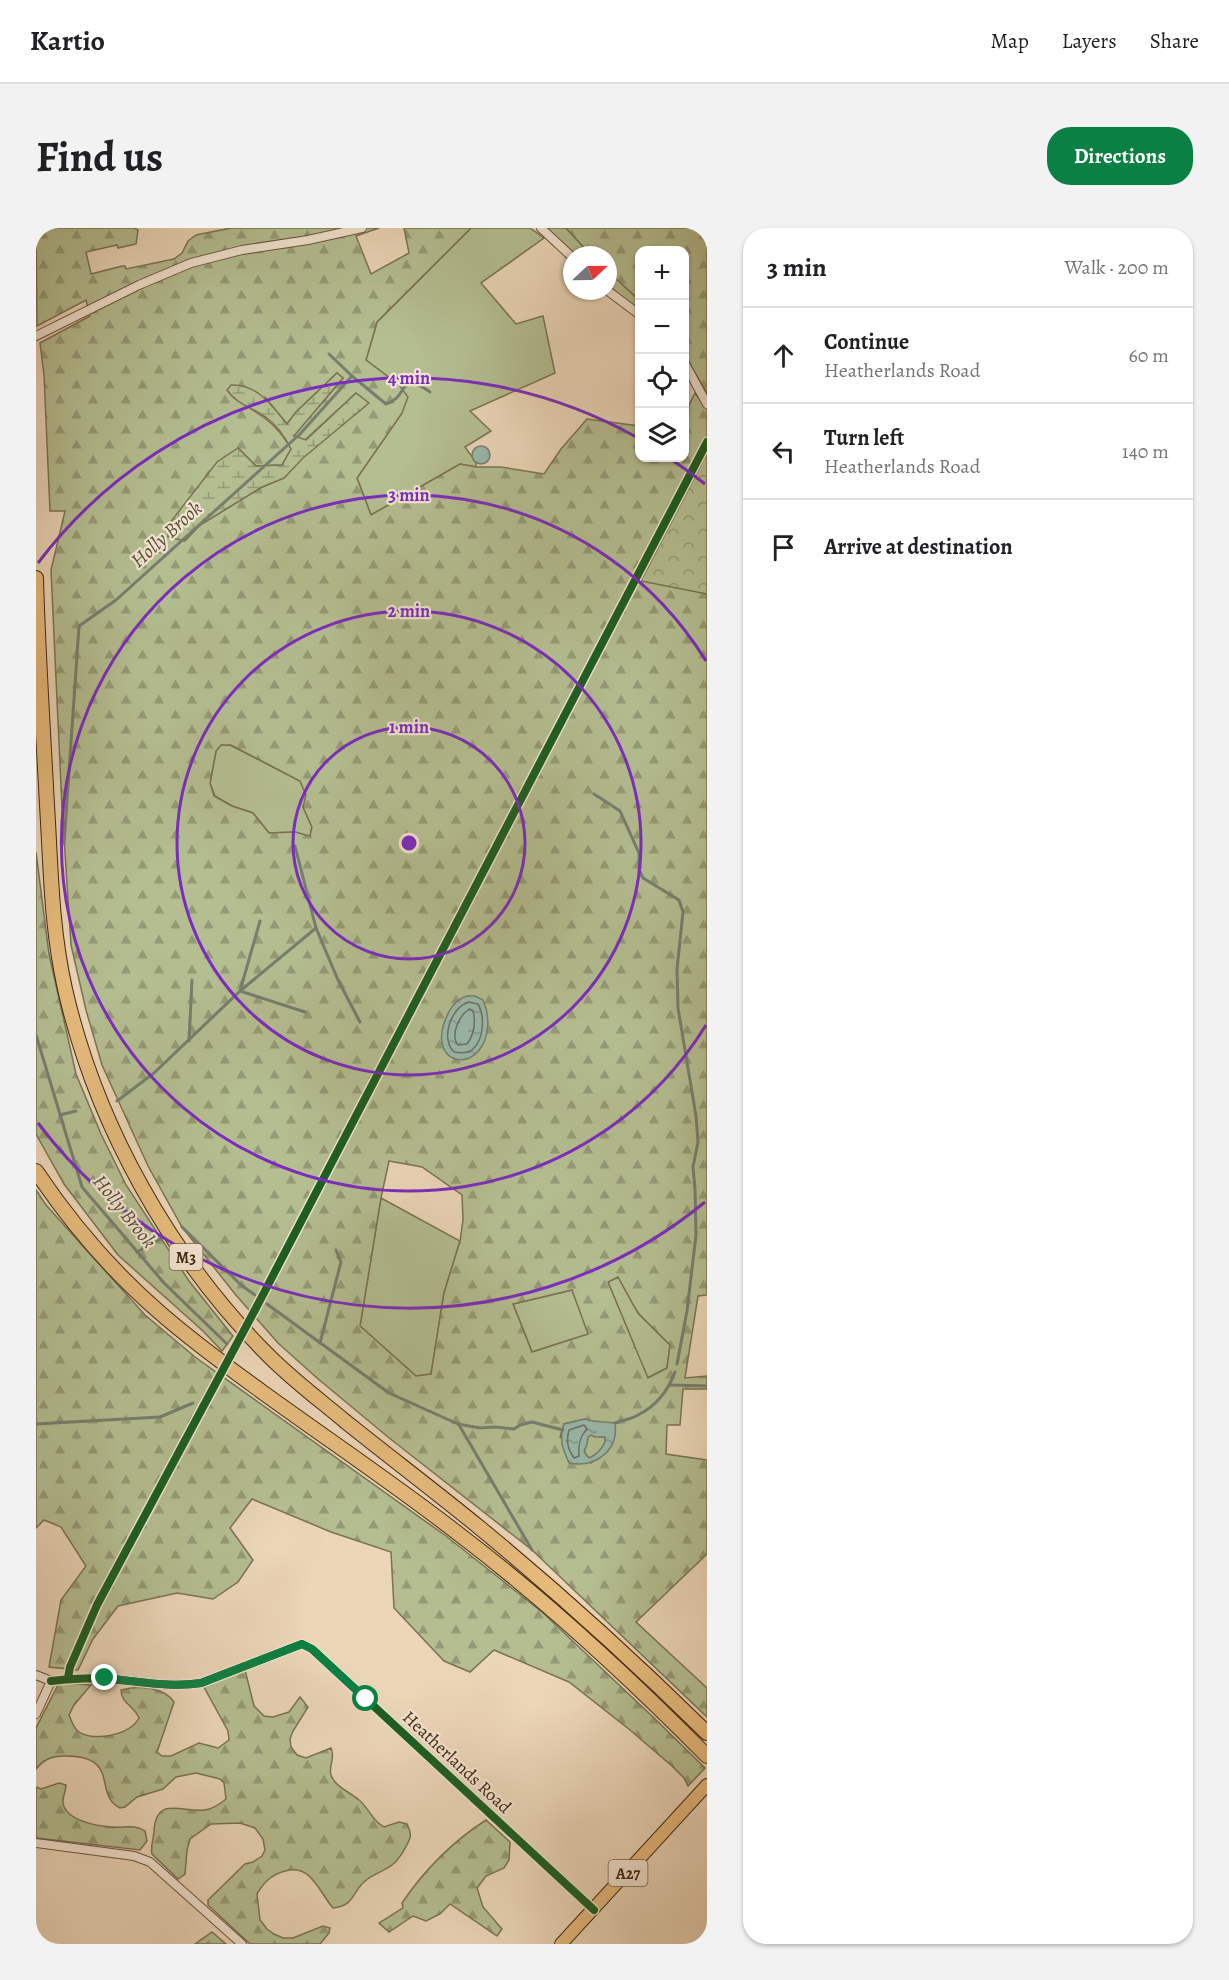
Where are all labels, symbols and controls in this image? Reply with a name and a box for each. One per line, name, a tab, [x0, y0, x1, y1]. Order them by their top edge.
text: Kartio	[30, 22, 105, 60]
text: Map	[990, 27, 1029, 55]
text: Layers	[1062, 27, 1117, 55]
text: Share	[1150, 27, 1199, 55]
button: Directions	[1047, 127, 1193, 185]
text: Find us	[36, 128, 163, 185]
north arrow	[563, 246, 617, 300]
map controls	[635, 246, 689, 462]
button: +	[635, 246, 689, 300]
text: 3 min	[767, 250, 827, 285]
text: Walk · 200 m	[1065, 254, 1169, 281]
button: −	[635, 300, 689, 354]
text: Continue	[824, 327, 909, 357]
icon: ahead	[767, 339, 800, 372]
text: 60 m	[1129, 342, 1169, 369]
button: locate	[635, 354, 689, 408]
text: Heatherlands Road	[824, 357, 980, 384]
text: 4 min	[388, 366, 430, 390]
button: layers	[635, 408, 689, 462]
text: Turn left	[824, 423, 904, 453]
icon: left	[767, 435, 800, 468]
text: 140 m	[1122, 438, 1169, 465]
text: Heatherlands Road	[824, 453, 980, 480]
text: 3 min	[388, 483, 430, 507]
water label: Holly Brook	[125, 495, 208, 574]
icon: arrive	[767, 531, 800, 564]
text: Arrive at destination	[824, 532, 1013, 562]
text: 2 min	[388, 599, 430, 623]
text: 1 min	[389, 715, 429, 739]
centre of rings	[399, 833, 419, 853]
water label: Holly Brook	[87, 1169, 163, 1254]
road number: M3	[170, 1244, 202, 1270]
route end	[91, 1664, 117, 1690]
route start	[352, 1685, 378, 1711]
street label: Heatherlands Road	[397, 1705, 517, 1819]
road number: A27	[608, 1860, 648, 1886]

